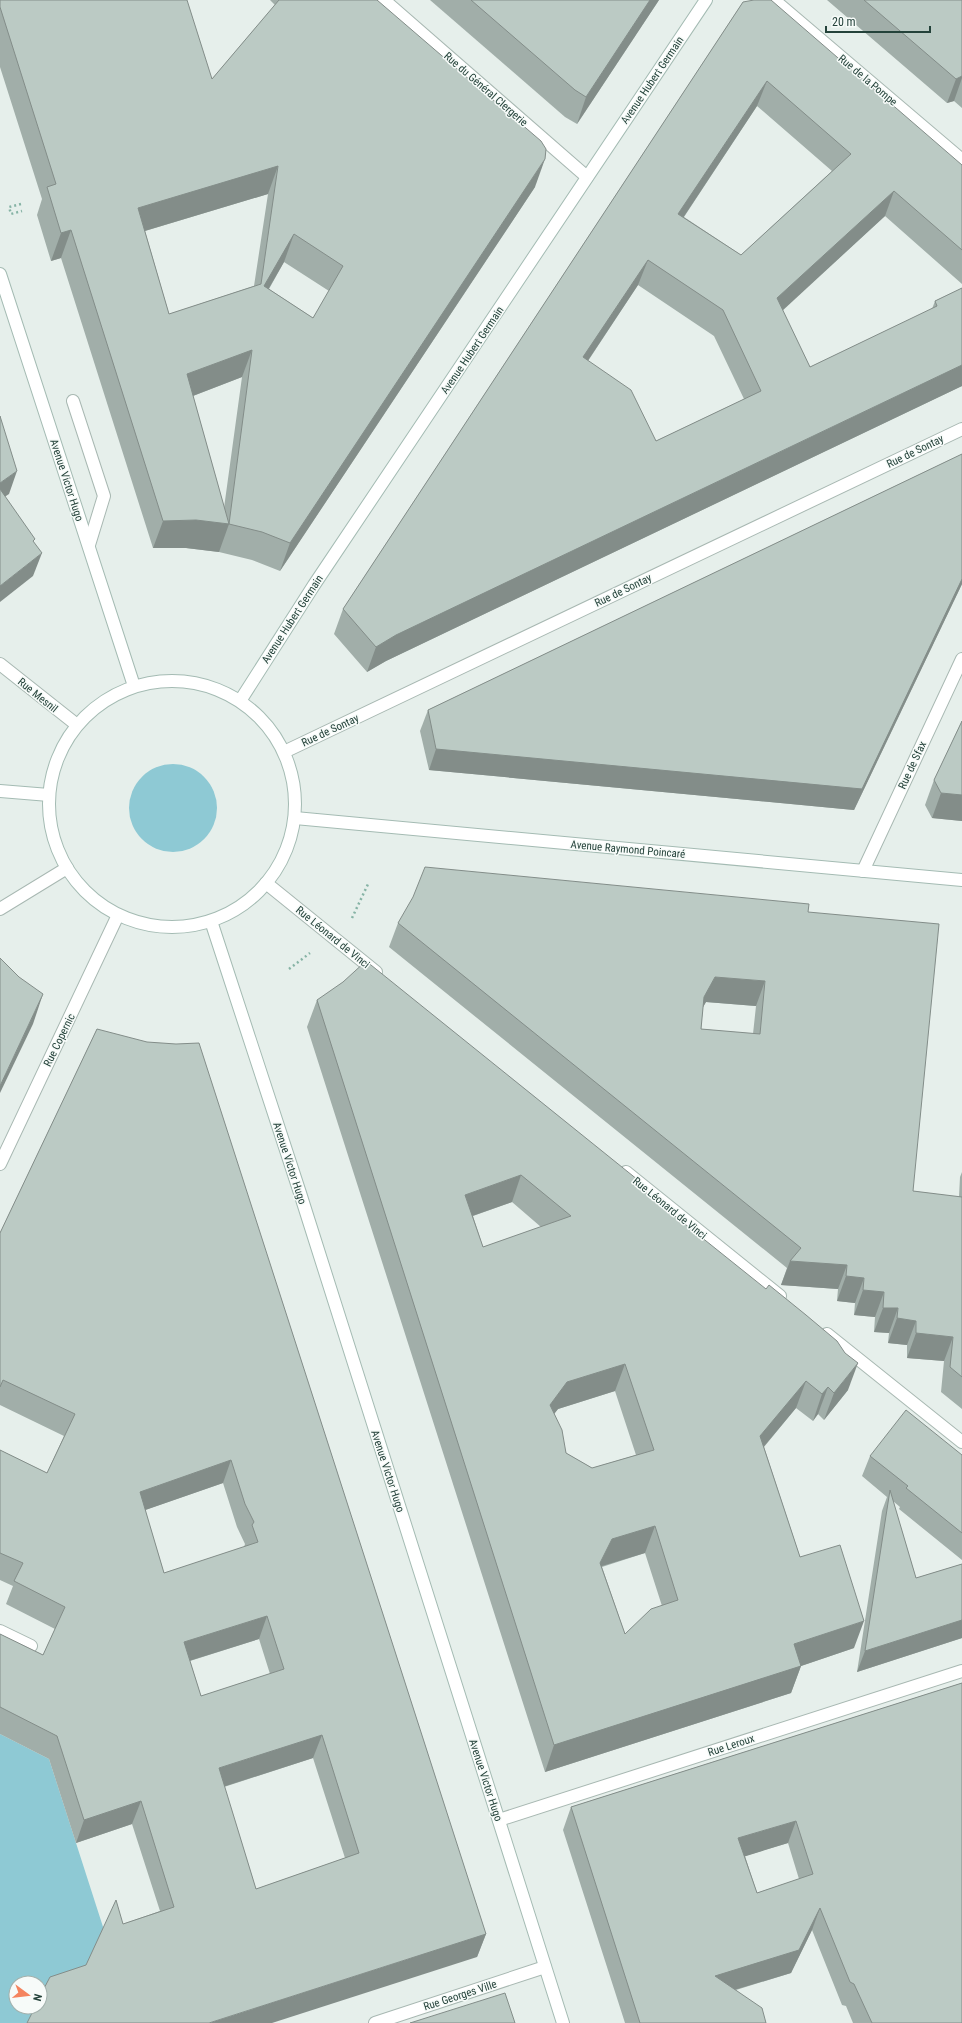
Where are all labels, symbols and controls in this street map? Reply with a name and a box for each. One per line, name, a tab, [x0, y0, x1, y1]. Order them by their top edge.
scale bar	[826, 8, 930, 34]
text: 20 m	[832, 15, 856, 29]
street label: Avenue Hubert Germain	[618, 34, 687, 126]
street label: Rue du Général Clergerie	[441, 50, 530, 129]
street label: Rue de la Pompe	[836, 52, 900, 109]
street label: Avenue Hubert Germain	[438, 304, 507, 396]
street label: Rue de Sontay	[885, 432, 946, 471]
street label: Avenue Victor Hugo	[47, 437, 86, 523]
street label: Rue de Sontay	[593, 571, 654, 610]
street label: Avenue Hubert Germain	[259, 573, 326, 666]
street label: Rue Mesnil	[15, 675, 60, 715]
street label: Rue de Sontay	[300, 711, 361, 749]
street label: Rue de Sfax	[896, 739, 929, 791]
street label: Avenue Raymond Poincaré	[570, 838, 686, 861]
street label: Rue Léonard de Vinci	[293, 904, 372, 971]
street label: Rue Copernic	[41, 1012, 78, 1069]
street label: Avenue Victor Hugo	[270, 1120, 309, 1206]
street label: Rue Léonard de Vinci	[630, 1175, 709, 1242]
street label: Avenue Victor Hugo	[368, 1428, 407, 1514]
street label: Rue Leroux	[706, 1732, 756, 1759]
street label: Avenue Victor Hugo	[466, 1737, 505, 1823]
north arrow	[8, 1975, 48, 2015]
street label: Rue Georges Ville	[422, 1978, 498, 2013]
text: N	[30, 1993, 44, 2003]

